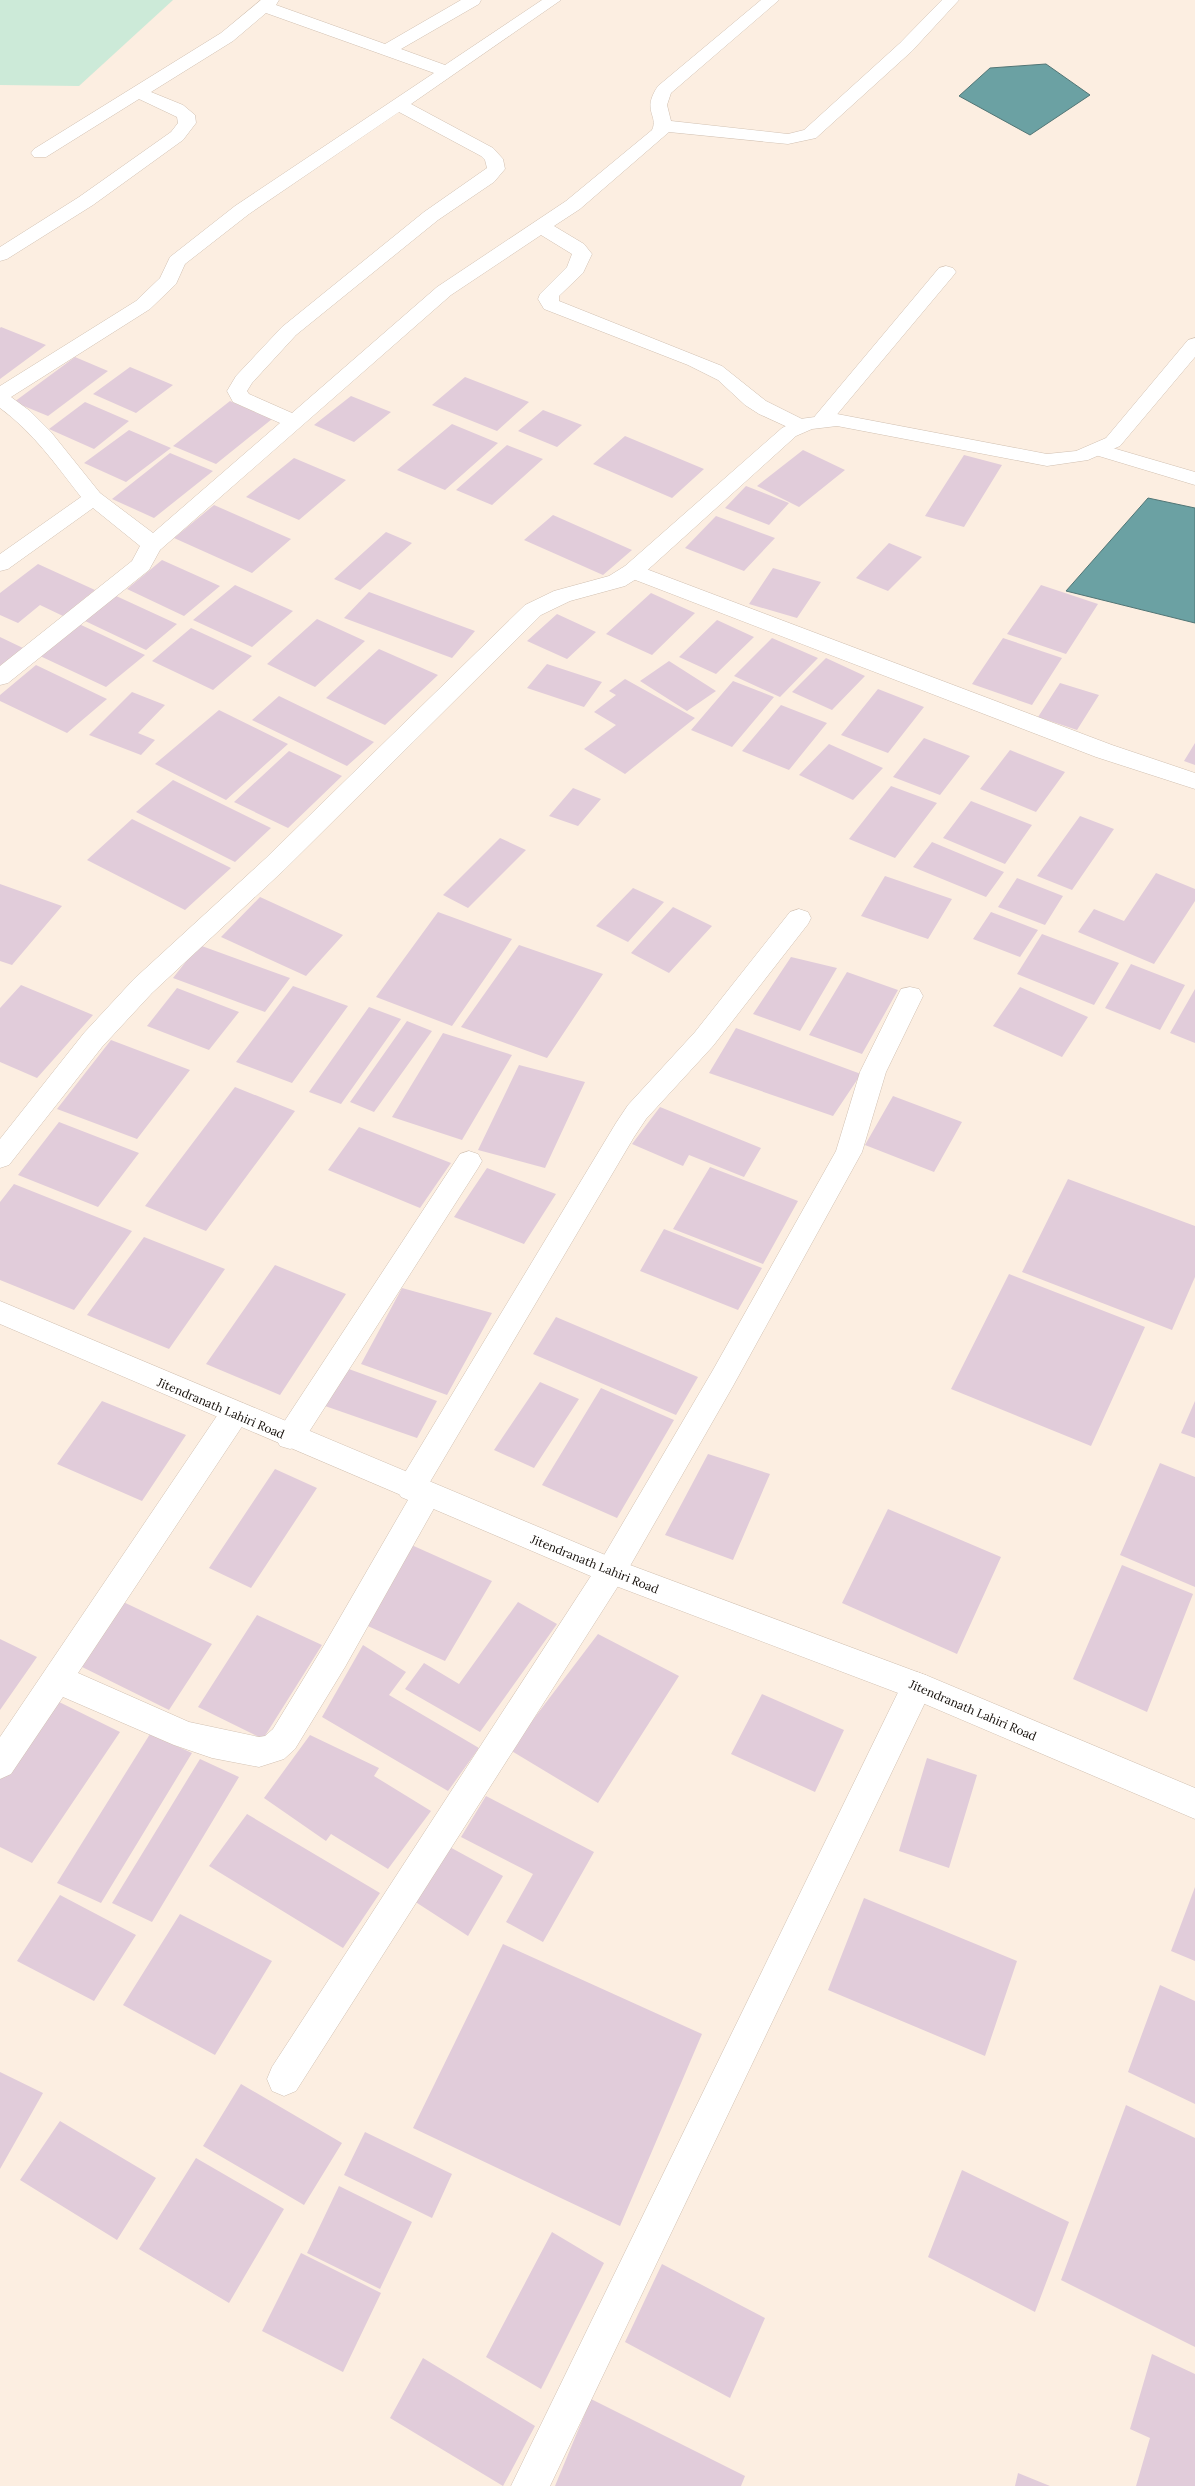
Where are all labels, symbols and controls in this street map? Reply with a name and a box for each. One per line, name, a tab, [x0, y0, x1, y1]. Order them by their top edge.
street label: Jitendranath Lahiri Road	[154, 1374, 287, 1442]
street label: Jitendranath Lahiri Road	[528, 1531, 661, 1597]
street label: Jitendranath Lahiri Road	[906, 1676, 1039, 1744]

